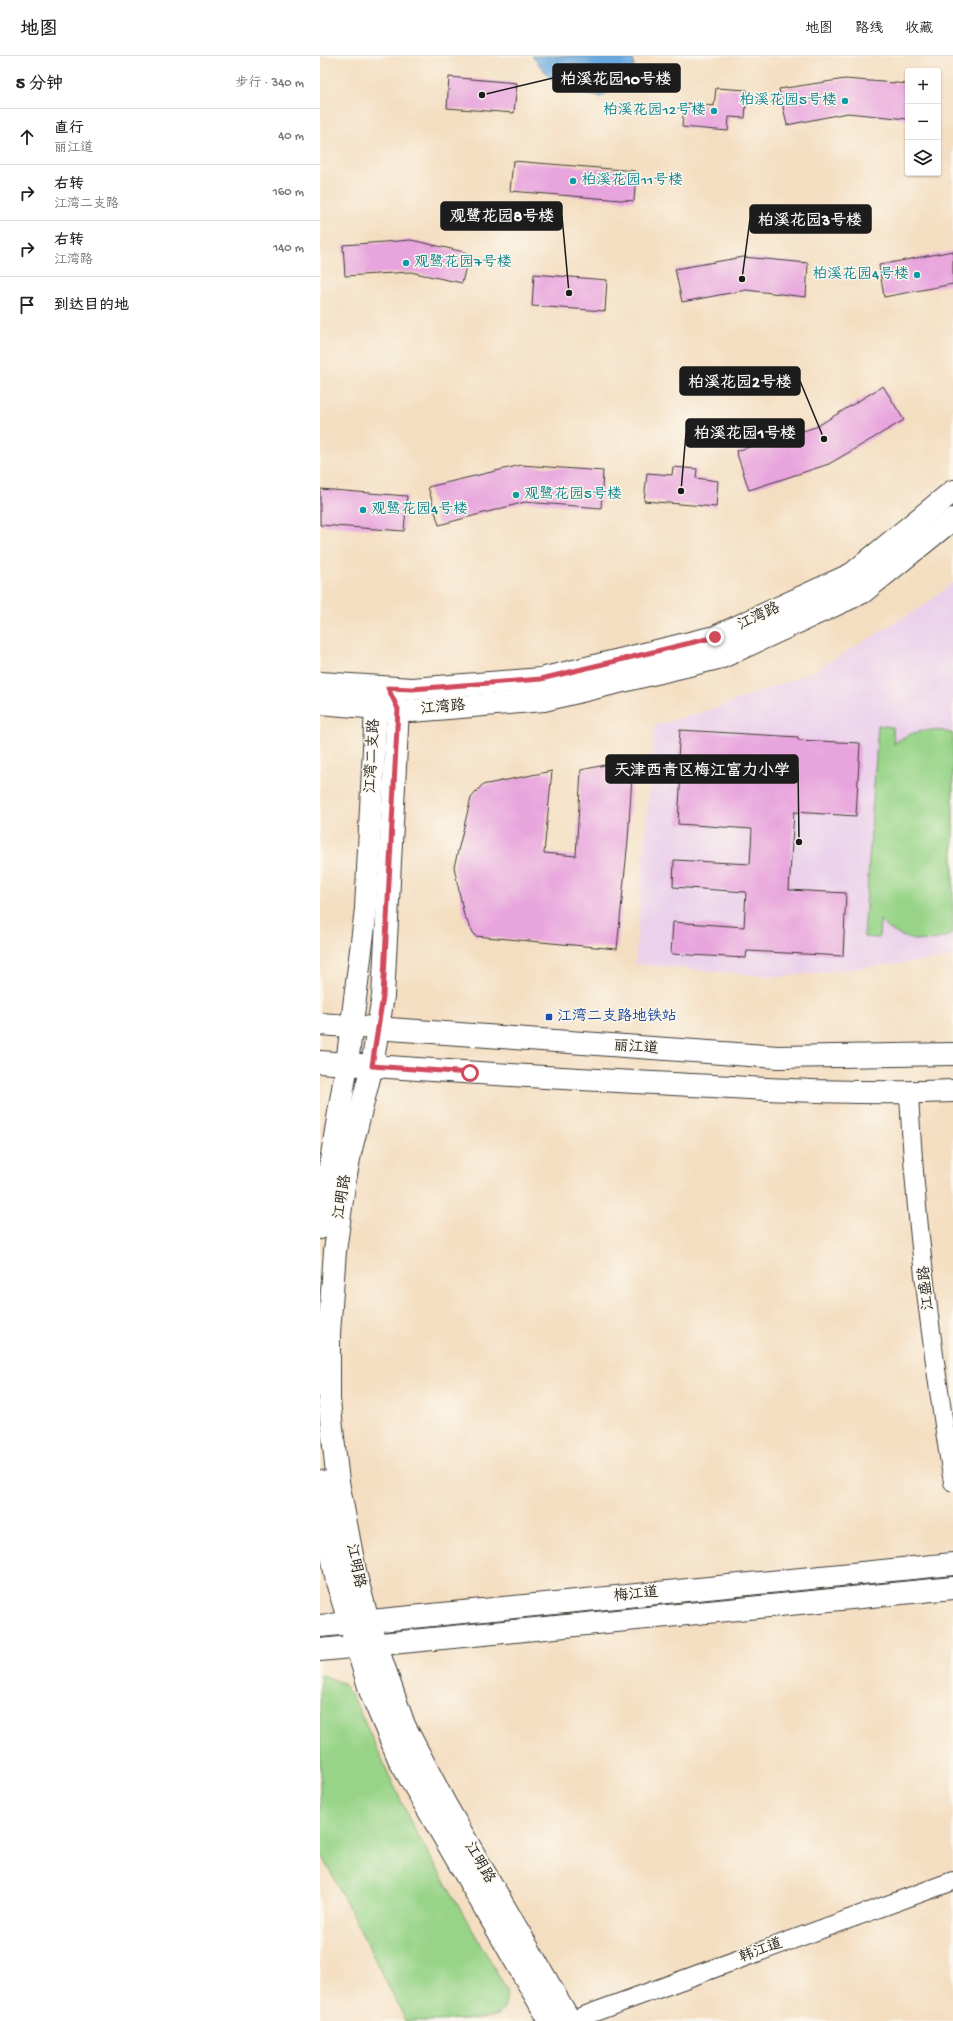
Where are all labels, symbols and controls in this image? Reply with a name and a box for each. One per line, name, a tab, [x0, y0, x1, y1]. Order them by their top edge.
text: 地图	[20, 19, 58, 42]
text: 地图	[805, 21, 833, 38]
text: 路线	[855, 21, 883, 38]
text: 收藏	[905, 21, 933, 38]
callout: 柏溪花园10号楼	[553, 64, 680, 92]
map controls	[905, 68, 941, 176]
button: +	[905, 68, 941, 104]
text: 柏溪花园10号楼	[560, 70, 672, 91]
text: 5 分钟	[16, 75, 63, 95]
text: 步行 · 340 m	[235, 76, 304, 91]
place label: 柏溪花园5号楼	[739, 91, 837, 110]
marker: 柏溪花园5号楼	[840, 96, 850, 106]
place label: 柏溪花园12号楼	[603, 101, 706, 120]
button: −	[905, 104, 941, 140]
marker: 柏溪花园12号楼	[709, 106, 719, 116]
text: 直行	[54, 120, 84, 138]
icon: ahead	[16, 126, 38, 148]
text: 40 m	[278, 129, 304, 144]
button: layers	[905, 140, 941, 176]
text: 丽江道	[54, 141, 93, 156]
place label: 柏溪花园11号楼	[581, 171, 683, 190]
text: 右转	[54, 176, 84, 194]
marker: 柏溪花园11号楼	[568, 176, 578, 186]
icon: right	[16, 182, 38, 204]
text: 160 m	[272, 185, 304, 200]
text: 江湾二支路	[54, 197, 119, 212]
callout: 观鹭花园8号楼	[441, 202, 562, 230]
callout: 柏溪花园3号楼	[750, 205, 871, 233]
text: 观鹭花园8号楼	[450, 207, 554, 228]
text: 柏溪花园3号楼	[758, 211, 862, 232]
text: 右转	[54, 232, 84, 250]
icon: right	[16, 238, 38, 260]
text: 140 m	[273, 241, 304, 256]
text: 江湾路	[54, 253, 93, 268]
place label: 观鹭花园7号楼	[414, 253, 512, 272]
marker: 观鹭花园7号楼	[401, 258, 411, 268]
place label: 柏溪花园4号楼	[812, 265, 909, 284]
marker: 柏溪花园4号楼	[912, 270, 922, 280]
icon: arrive	[16, 294, 38, 316]
text: 到达目的地	[54, 297, 129, 315]
callout: 柏溪花园2号楼	[680, 367, 800, 395]
text: 柏溪花园2号楼	[688, 373, 792, 394]
callout: 柏溪花园1号楼	[686, 419, 804, 447]
text: 柏溪花园1号楼	[694, 424, 796, 445]
place label: 观鹭花园5号楼	[524, 485, 622, 504]
marker: 观鹭花园5号楼	[511, 490, 521, 500]
place label: 观鹭花园4号楼	[371, 500, 468, 519]
marker: 观鹭花园4号楼	[358, 505, 368, 515]
street label: 江湾路	[735, 599, 783, 635]
route end	[706, 628, 724, 646]
street label: 江湾路	[420, 697, 466, 719]
street label: 江湾二支路	[362, 718, 384, 794]
callout: 天津西青区梅江富力小学	[606, 755, 798, 783]
text: 天津西青区梅江富力小学	[614, 761, 790, 782]
place label: 江湾二支路地铁站	[557, 1008, 677, 1026]
marker: 江湾二支路地铁站	[544, 1012, 554, 1022]
street label: 丽江道	[613, 1037, 659, 1059]
route start	[461, 1064, 479, 1082]
street label: 江明路	[331, 1173, 355, 1221]
street label: 江盛路	[916, 1265, 938, 1311]
street label: 江明路	[342, 1542, 368, 1590]
street label: 梅江道	[613, 1583, 659, 1606]
street label: 江明路	[460, 1839, 498, 1887]
street label: 韩江道	[736, 1934, 785, 1967]

